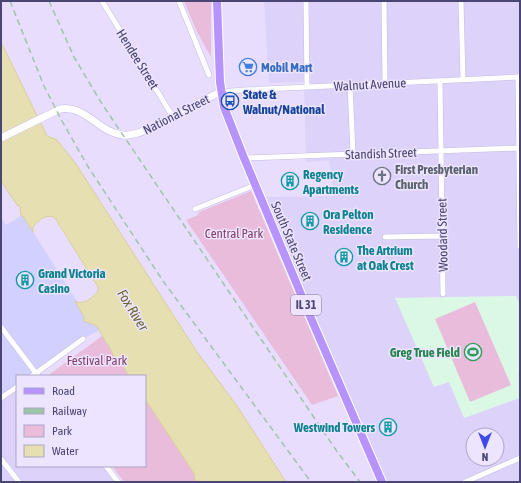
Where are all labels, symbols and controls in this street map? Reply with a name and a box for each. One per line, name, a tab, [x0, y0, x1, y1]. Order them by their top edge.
street label: Hendee Street	[113, 26, 162, 92]
supermarket icon: Mobil Mart	[238, 57, 258, 77]
place label: Mobil Mart	[261, 60, 313, 75]
street label: Walnut Avenue	[333, 75, 407, 94]
place label: State & Walnut/National	[242, 87, 325, 117]
street label: National Street	[140, 91, 212, 138]
bus stop icon: State & Walnut/National	[220, 91, 240, 111]
street label: Standish Street	[345, 145, 417, 162]
place label: First Presbyterian Church	[395, 162, 478, 192]
church icon: First Presbyterian Church	[372, 166, 392, 186]
place label: Regency Apartments	[302, 167, 359, 197]
building icon: Regency Apartments	[280, 171, 300, 191]
street label: Woodard Street	[434, 198, 451, 272]
street label: South State Street	[268, 199, 315, 283]
place label: Ora Pelton Residence	[323, 207, 374, 237]
building icon: Ora Pelton Residence	[300, 211, 320, 231]
park label: Central Park	[205, 226, 263, 241]
place label: The Artrium at Oak Crest	[357, 243, 414, 273]
building icon: The Artrium at Oak Crest	[334, 247, 354, 267]
place label: Grand Victoria Casino	[38, 266, 106, 296]
building icon: Grand Victoria Casino	[15, 270, 35, 290]
water label: Fox River	[114, 286, 152, 334]
road number: IL 31	[291, 295, 321, 315]
sports icon: Greg True Field	[463, 342, 483, 362]
place label: Greg True Field	[390, 345, 460, 360]
park label: Festival Park	[67, 353, 127, 368]
legend	[16, 375, 146, 467]
text: Road	[52, 384, 75, 398]
text: Railway	[52, 404, 87, 418]
building icon: Westwind Towers	[378, 417, 398, 437]
place label: Westwind Towers	[293, 420, 375, 435]
text: Park	[52, 424, 73, 438]
north arrow	[465, 427, 505, 467]
text: Water	[52, 444, 79, 458]
text: N	[482, 451, 488, 463]

